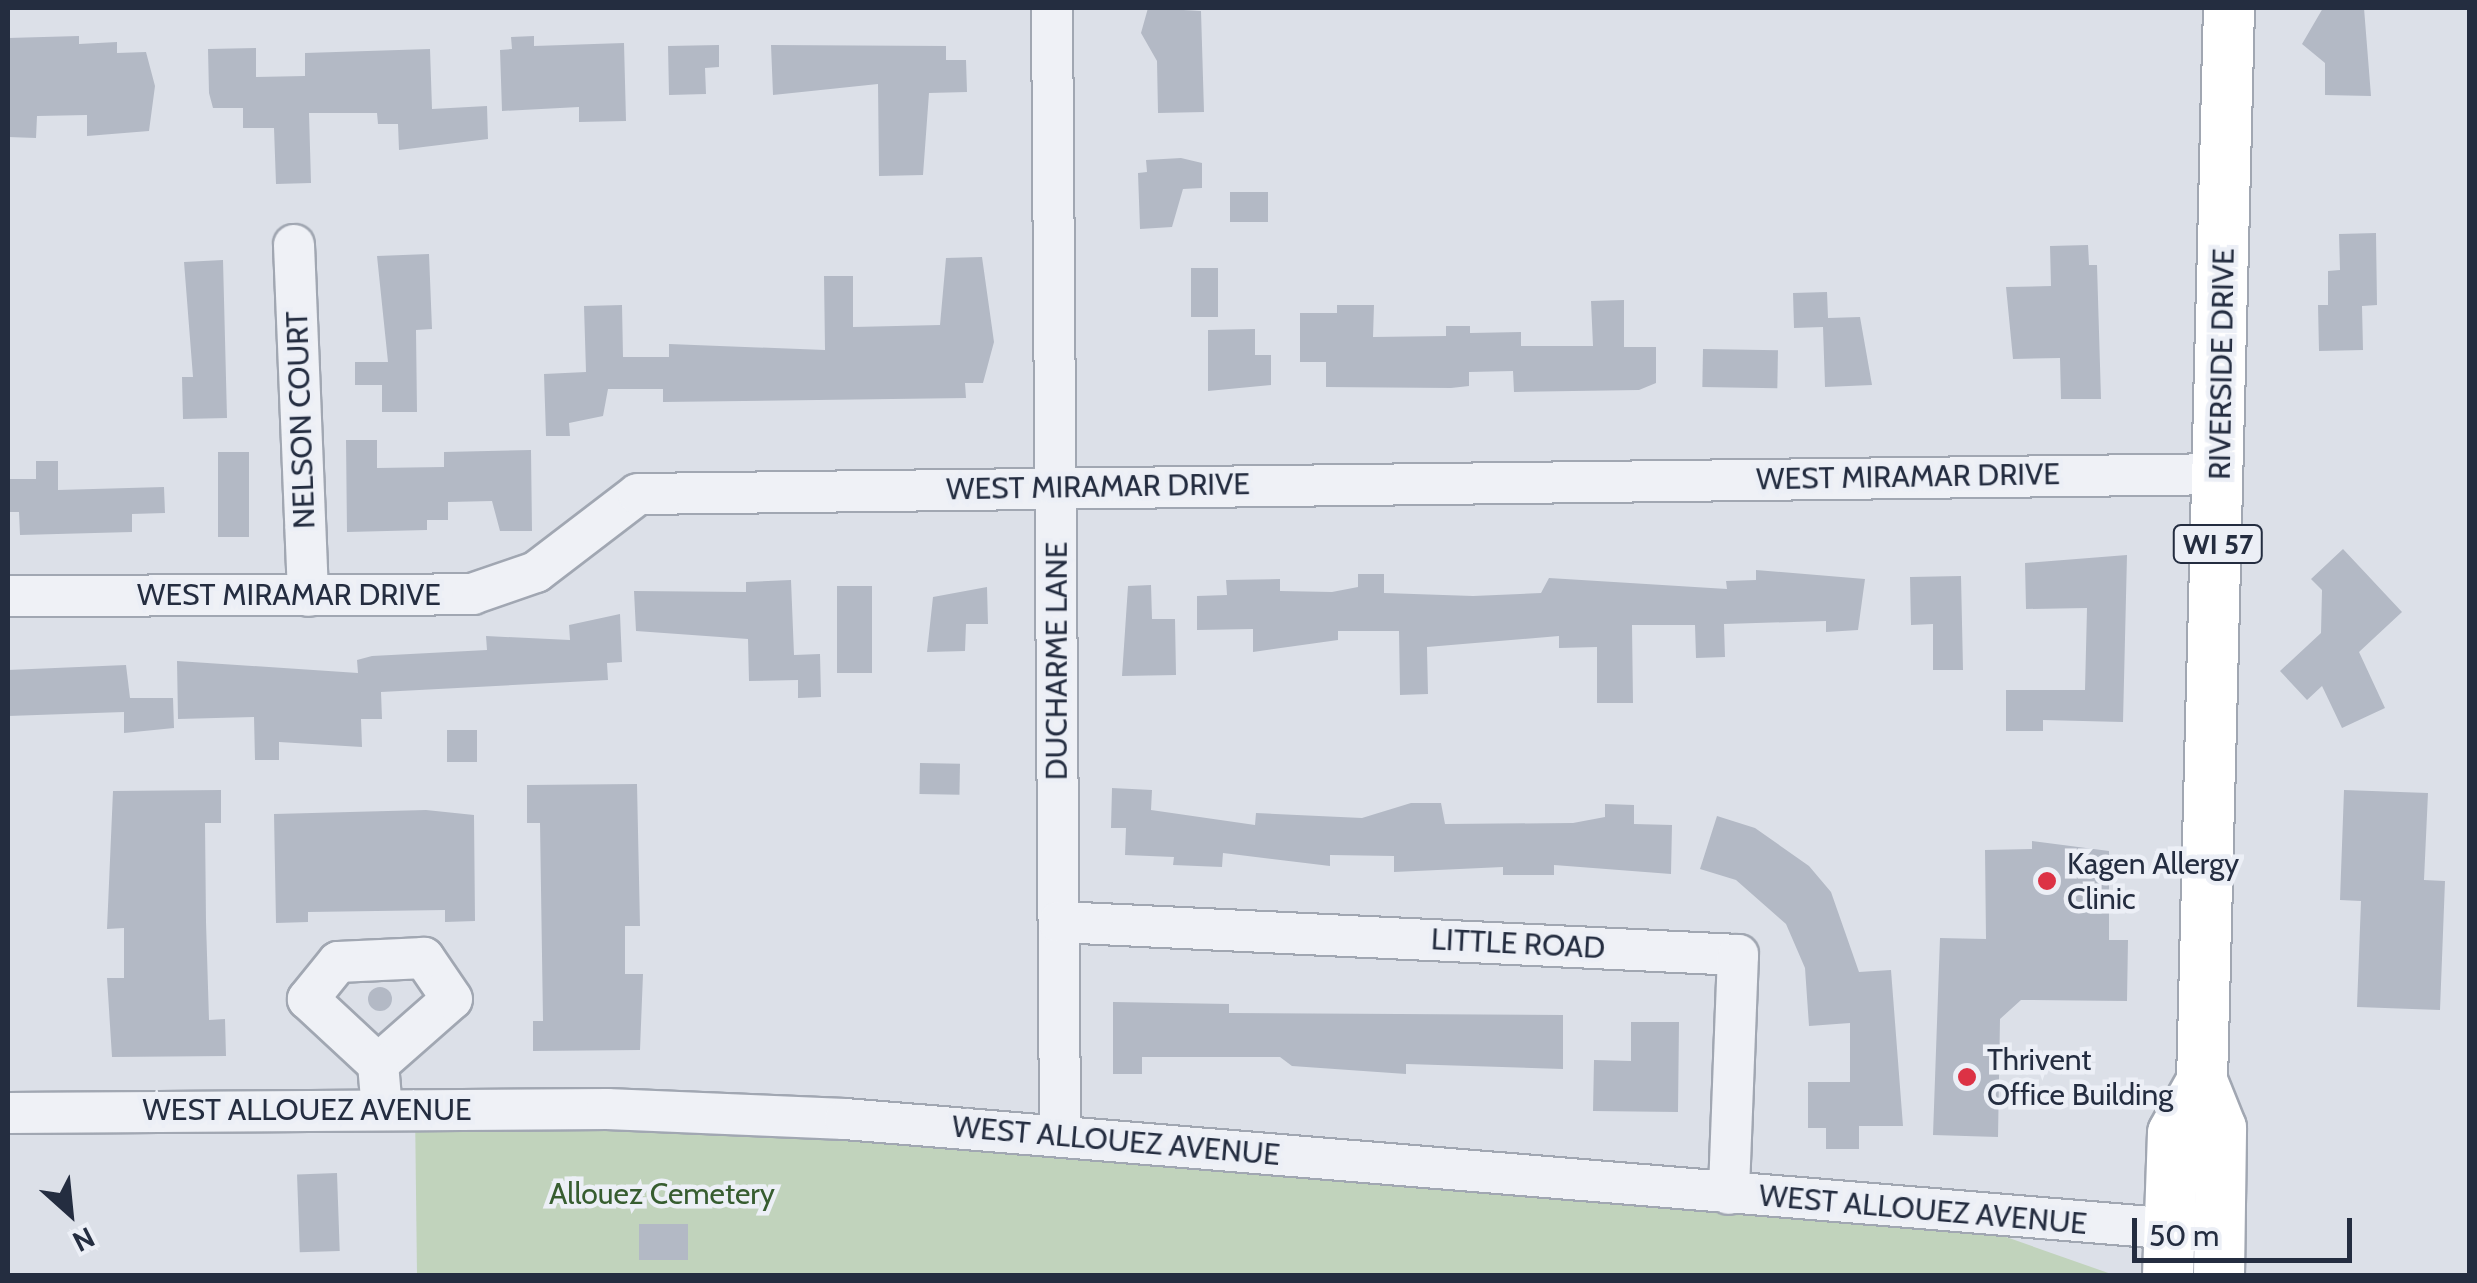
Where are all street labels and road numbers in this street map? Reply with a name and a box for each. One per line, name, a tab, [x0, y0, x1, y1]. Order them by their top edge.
street label: RIVERSIDE DRIVE	[2202, 248, 2242, 480]
street label: NELSON COURT	[279, 311, 323, 529]
street label: WEST MIRAMAR DRIVE	[1756, 456, 2060, 498]
street label: WEST MIRAMAR DRIVE	[946, 466, 1250, 508]
road number: WI 57	[2170, 521, 2266, 567]
street label: DUCHARME LANE	[1039, 542, 1075, 780]
street label: WEST MIRAMAR DRIVE	[137, 577, 441, 613]
street label: LITTLE ROAD	[1430, 921, 1606, 967]
street label: WEST ALLOUEZ AVENUE	[142, 1092, 472, 1128]
street label: WEST ALLOUEZ AVENUE	[950, 1109, 1282, 1173]
street label: WEST ALLOUEZ AVENUE	[1757, 1178, 2089, 1242]

